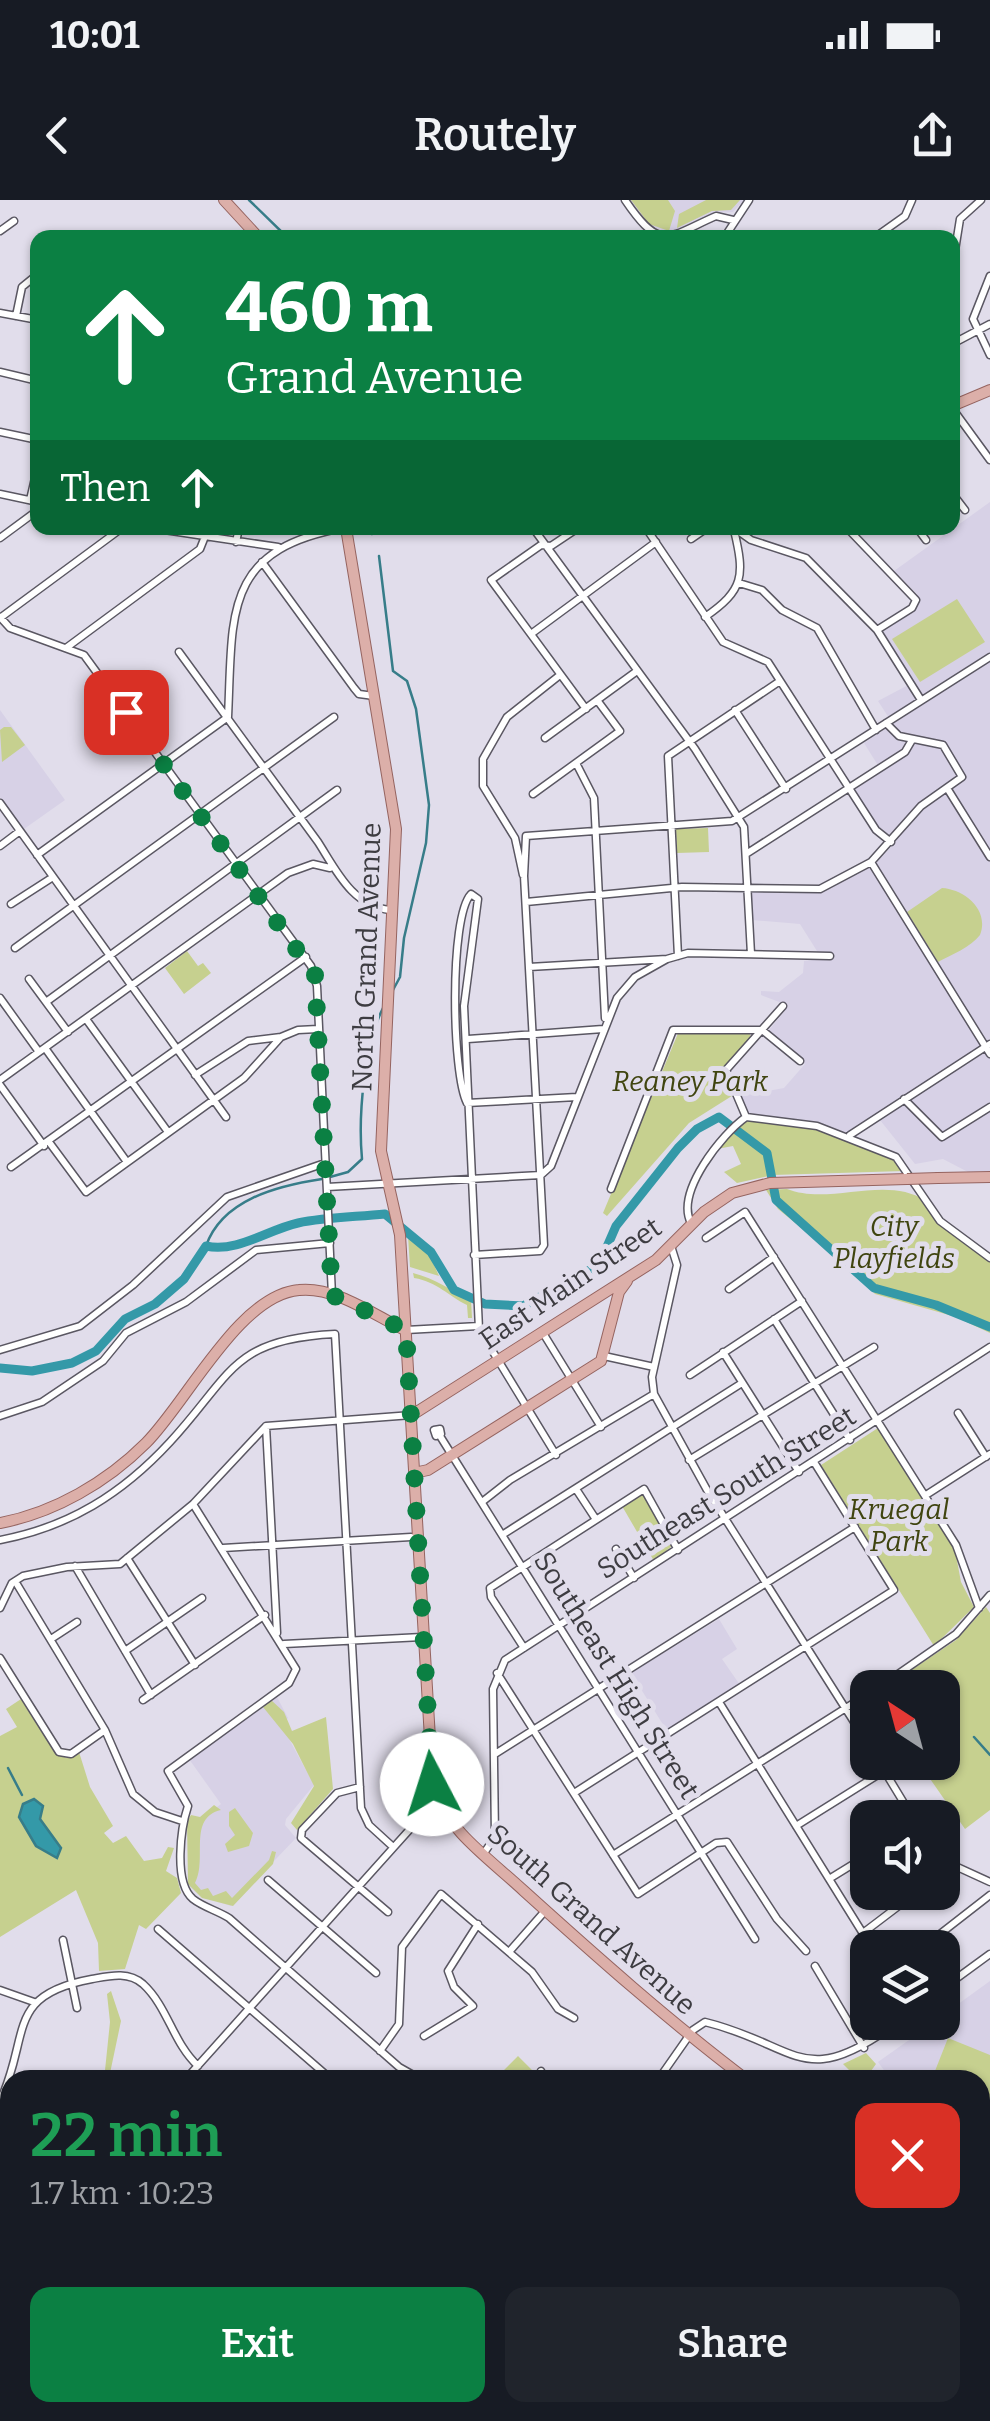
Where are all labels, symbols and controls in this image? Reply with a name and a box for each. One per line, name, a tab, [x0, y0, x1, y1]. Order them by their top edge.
text: 10:01	[50, 12, 140, 58]
icon: back	[30, 108, 85, 163]
text: Routely	[414, 108, 576, 162]
icon: share	[905, 108, 960, 163]
text: 460 m	[225, 266, 433, 350]
icon: ahead	[60, 270, 190, 400]
text: Grand Avenue	[225, 351, 524, 405]
icon: ahead	[170, 460, 225, 515]
text: Then	[60, 465, 150, 511]
pin	[84, 670, 169, 755]
icon: arrive	[99, 685, 154, 740]
street label: North Grand Avenue	[345, 822, 388, 1092]
park label: Reaney Park	[612, 1065, 769, 1098]
park label: City Playfields	[833, 1210, 955, 1275]
street label: East Main Street	[473, 1211, 667, 1356]
street label: Southeast South Street	[591, 1399, 862, 1586]
park label: Kruegal Park	[849, 1493, 949, 1558]
street label: Southeast High Street	[527, 1546, 706, 1805]
north arrow	[850, 1670, 960, 1780]
map controls	[850, 1670, 960, 2040]
position arrow	[380, 1732, 484, 1836]
button: sound	[850, 1800, 960, 1910]
street label: South Grand Avenue	[481, 1817, 703, 2022]
button: layers	[850, 1930, 960, 2040]
text: 22 min	[30, 2100, 222, 2172]
button: close	[855, 2103, 960, 2208]
text: 1.7 km · 10:23	[30, 2174, 214, 2212]
button: Exit	[30, 2287, 485, 2402]
button: Share	[505, 2287, 960, 2402]

